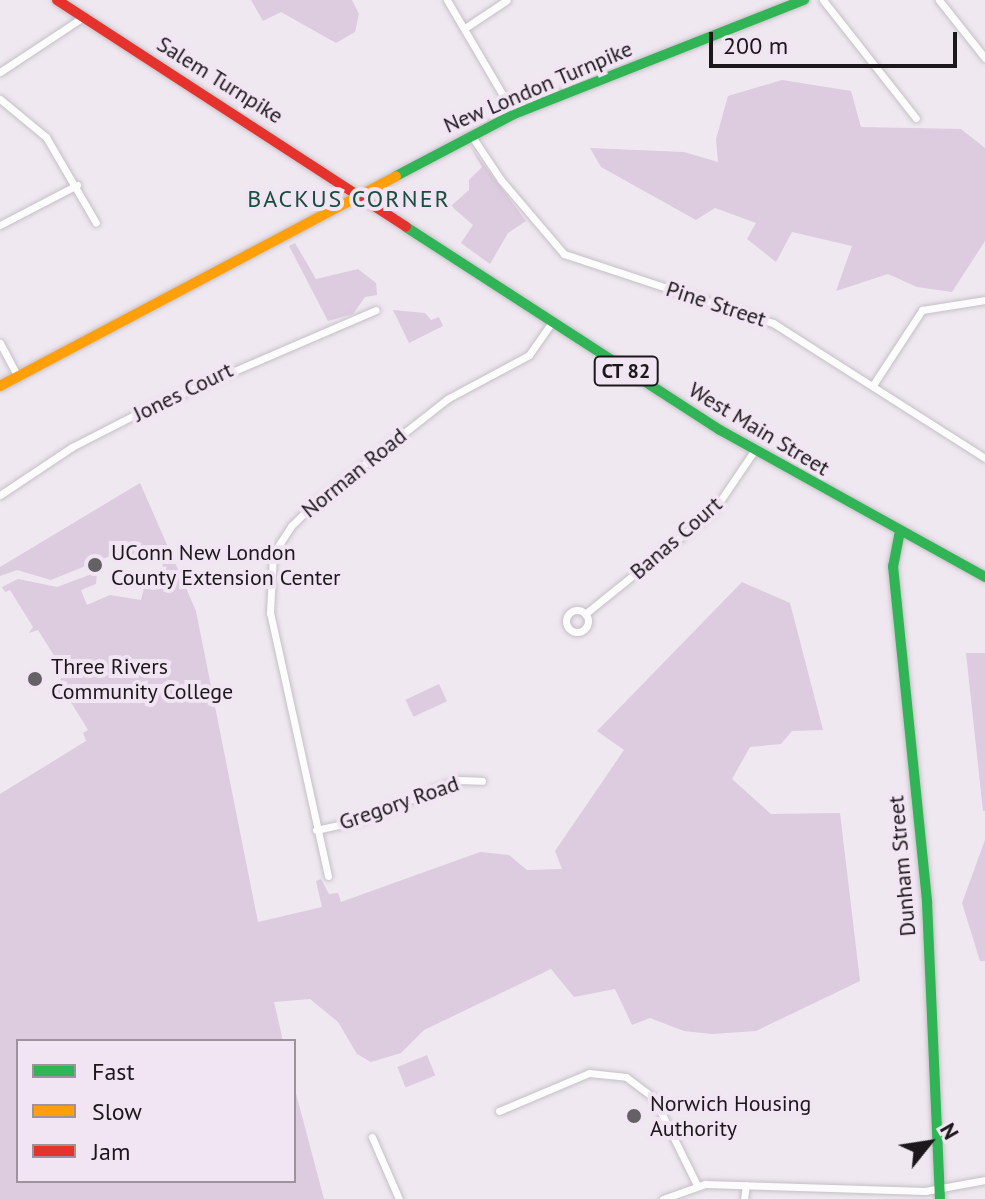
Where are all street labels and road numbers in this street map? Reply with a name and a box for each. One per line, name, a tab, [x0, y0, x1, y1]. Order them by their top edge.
street label: Salem Turnpike	[152, 31, 288, 129]
street label: New London Turnpike	[439, 35, 637, 139]
street label: Pine Street	[663, 275, 769, 333]
road number: CT 82	[592, 355, 660, 387]
street label: Jones Court	[129, 357, 237, 427]
street label: West Main Street	[684, 377, 834, 481]
street label: Norman Road	[296, 423, 412, 523]
street label: Banas Court	[625, 491, 727, 585]
street label: Gregory Road	[335, 770, 463, 836]
street label: Dunham Street	[883, 795, 921, 937]

